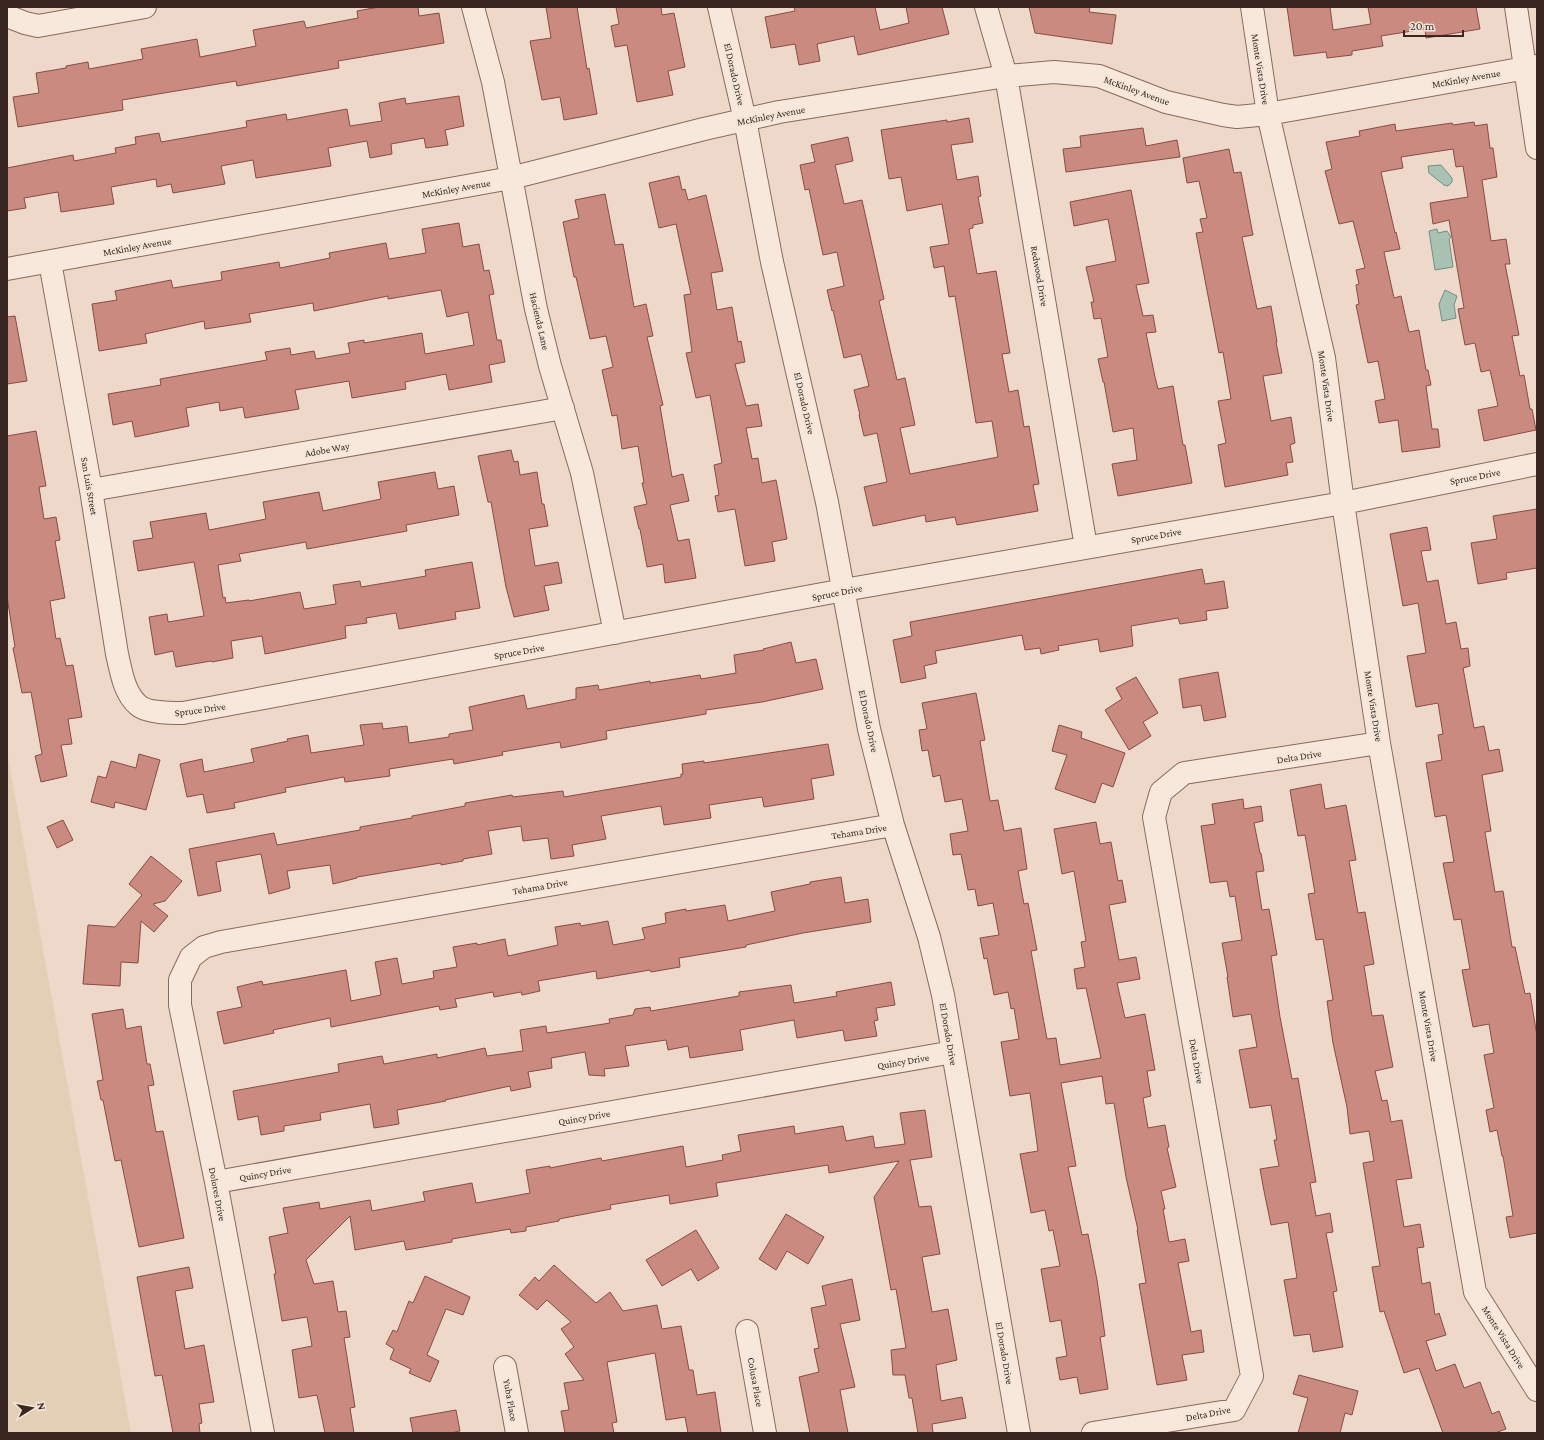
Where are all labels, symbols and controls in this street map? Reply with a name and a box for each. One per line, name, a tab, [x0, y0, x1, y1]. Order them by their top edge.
scale bar	[1404, 12, 1463, 38]
text: 20 m	[1410, 19, 1435, 33]
street label: Monte Vista Drive	[1249, 33, 1272, 106]
street label: El Dorado Drive	[722, 42, 747, 107]
street label: McKinley Avenue	[1431, 67, 1502, 90]
street label: McKinley Avenue	[1102, 73, 1172, 108]
street label: McKinley Avenue	[736, 103, 807, 127]
street label: McKinley Avenue	[421, 177, 492, 200]
street label: McKinley Avenue	[102, 235, 173, 258]
street label: Redwood Drive	[1029, 245, 1050, 308]
street label: Hacienda Lane	[528, 291, 552, 352]
street label: Monte Vista Drive	[1316, 350, 1337, 423]
street label: El Dorado Drive	[792, 371, 817, 436]
street label: Adobe Way	[304, 440, 351, 459]
street label: San Luis Street	[79, 456, 100, 517]
street label: Spruce Drive	[1449, 466, 1502, 487]
street label: Spruce Drive	[1130, 526, 1183, 545]
street label: Spruce Drive	[811, 582, 864, 603]
street label: Spruce Drive	[493, 642, 546, 661]
street label: Monte Vista Drive	[1362, 670, 1385, 743]
street label: El Dorado Drive	[857, 689, 881, 754]
street label: Spruce Drive	[174, 700, 227, 718]
street label: Delta Drive	[1276, 747, 1323, 765]
street label: Tehama Drive	[831, 822, 888, 841]
street label: Tehama Drive	[512, 876, 569, 897]
street label: Monte Vista Drive	[1417, 990, 1440, 1063]
street label: El Dorado Drive	[938, 1002, 960, 1067]
street label: Delta Drive	[1187, 1038, 1206, 1085]
street label: Quincy Drive	[876, 1051, 930, 1071]
street label: Quincy Drive	[557, 1107, 611, 1127]
street label: Quincy Drive	[238, 1163, 292, 1183]
street label: Dolores Drive	[207, 1166, 228, 1222]
street label: Monte Vista Drive	[1480, 1304, 1528, 1371]
street label: El Dorado Drive	[994, 1321, 1016, 1386]
street label: Colusa Place	[746, 1357, 765, 1408]
street label: Yuba Place	[501, 1378, 520, 1423]
north arrow	[12, 1388, 52, 1428]
text: N	[35, 1401, 49, 1411]
street label: Delta Drive	[1185, 1404, 1232, 1423]

